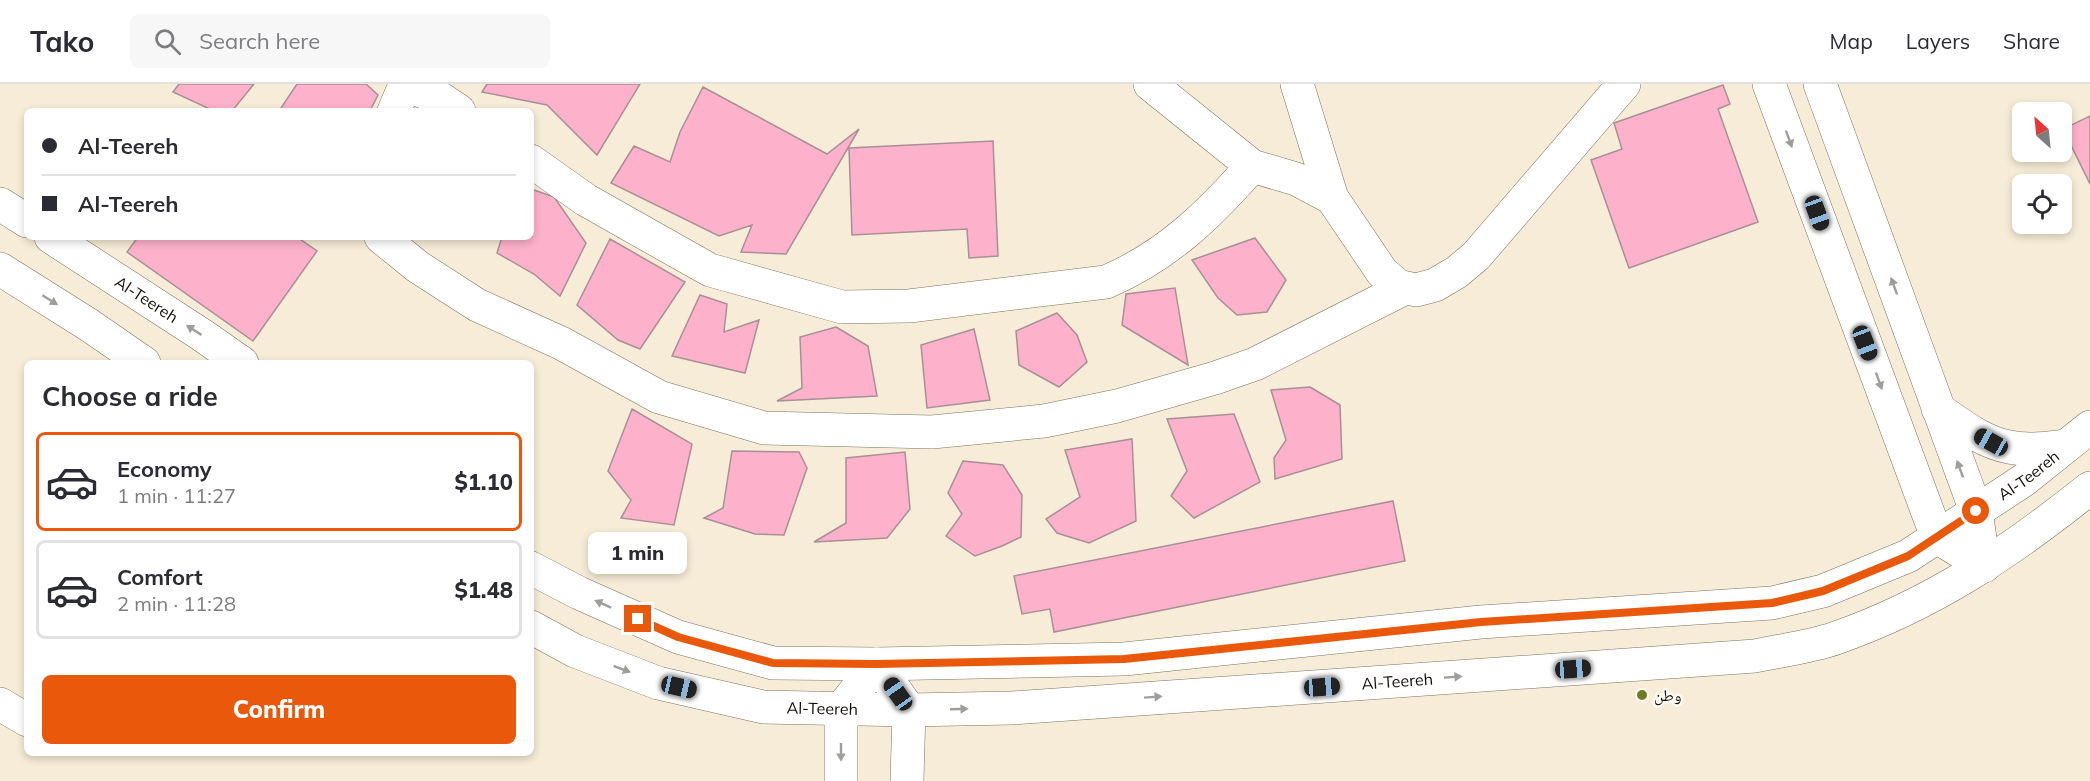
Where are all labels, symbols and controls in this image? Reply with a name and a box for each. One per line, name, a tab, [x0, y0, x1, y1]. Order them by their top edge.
search box	[130, 14, 550, 68]
text: Tako	[30, 24, 94, 59]
icon: search	[151, 25, 184, 58]
text: Search here	[199, 27, 320, 55]
text: Map	[1830, 28, 1873, 54]
text: Layers	[1906, 28, 1970, 54]
text: Share	[2003, 28, 2060, 54]
north arrow	[2012, 102, 2072, 162]
map controls	[2012, 102, 2072, 234]
one-way arrow	[1785, 130, 1794, 148]
text: Al-Teereh	[78, 132, 179, 160]
button: locate	[2012, 174, 2072, 234]
text: Al-Teereh	[78, 190, 179, 218]
car	[1802, 193, 1832, 233]
street label: Al-Teereh	[111, 271, 182, 327]
one-way arrow	[1888, 277, 1898, 295]
one-way arrow	[42, 294, 58, 305]
car	[1850, 323, 1880, 363]
one-way arrow	[186, 324, 202, 335]
one-way arrow	[1874, 372, 1884, 390]
text: Choose a ride	[42, 379, 218, 413]
car	[1971, 425, 2011, 459]
street label: Al-Teereh	[1994, 446, 2063, 504]
icon: car	[45, 455, 99, 509]
text: Economy	[117, 455, 212, 483]
one-way arrow	[1955, 460, 1965, 478]
text: $1.10	[454, 468, 513, 496]
text: 1 min · 11:27	[117, 483, 236, 508]
route start	[1962, 497, 1989, 524]
callout: 1 min	[588, 532, 688, 574]
text: 1 min	[611, 540, 664, 565]
icon: car	[45, 563, 99, 617]
text: Comfort	[117, 563, 203, 591]
text: $1.48	[454, 576, 513, 604]
text: 2 min · 11:28	[117, 591, 236, 616]
one-way arrow	[594, 599, 612, 609]
route end	[624, 605, 651, 632]
car	[1554, 659, 1592, 679]
one-way arrow	[613, 665, 631, 674]
street label: Al-Teereh	[1361, 669, 1434, 694]
one-way arrow	[1443, 673, 1462, 682]
car	[659, 674, 699, 700]
car	[880, 674, 916, 714]
button: Confirm	[42, 675, 516, 744]
car	[1303, 677, 1341, 697]
place label: وطن	[1654, 685, 1681, 706]
marker: وطن	[1635, 688, 1649, 702]
one-way arrow	[1144, 692, 1163, 702]
street label: Al-Teereh	[786, 697, 858, 719]
one-way arrow	[949, 704, 968, 714]
one-way arrow	[836, 742, 846, 761]

